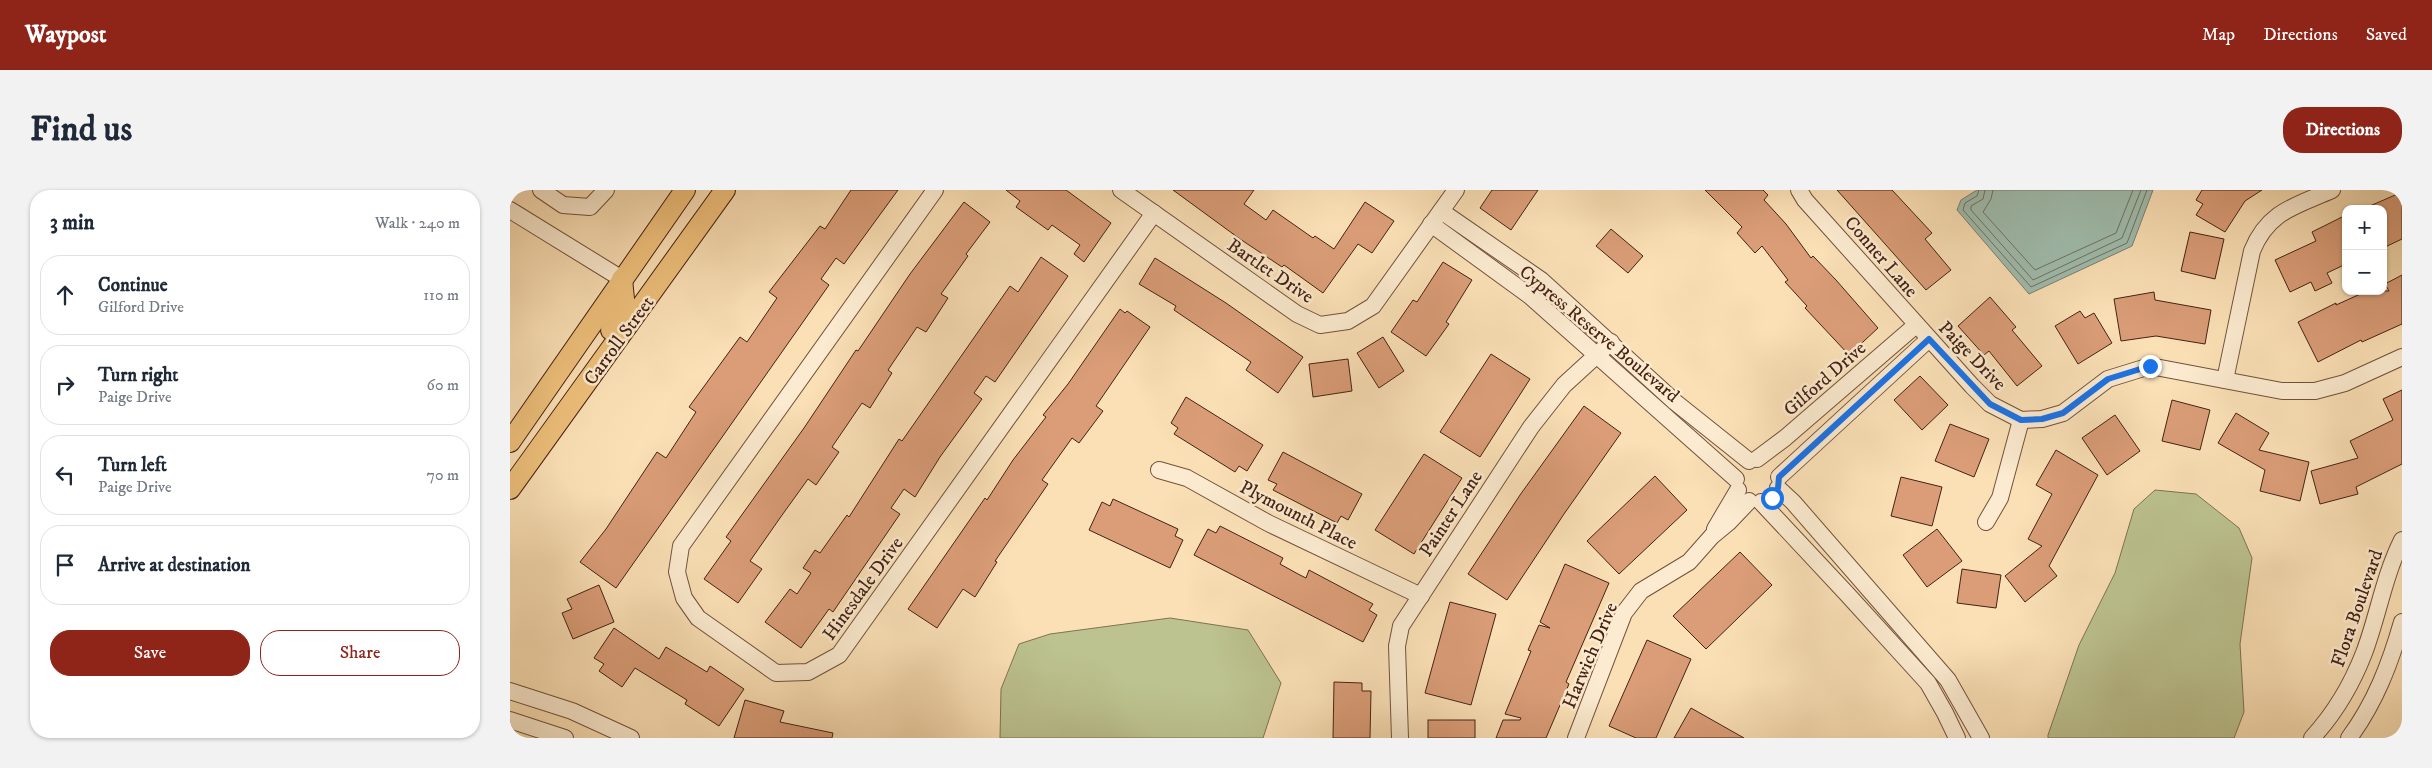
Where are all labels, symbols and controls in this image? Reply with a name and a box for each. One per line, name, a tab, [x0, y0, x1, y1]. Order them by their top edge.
text: Waypost	[25, 20, 106, 50]
text: Map	[2202, 24, 2235, 46]
text: Directions	[2263, 24, 2338, 46]
text: Saved	[2366, 24, 2407, 46]
button: Directions	[2283, 107, 2402, 153]
text: Find us	[30, 108, 132, 152]
map controls	[2342, 205, 2387, 295]
button: +	[2342, 205, 2387, 250]
text: 3 min	[50, 210, 95, 236]
street label: Conner Lane	[1839, 212, 1922, 302]
text: Walk · 240 m	[375, 213, 460, 233]
street label: Bartlet Drive	[1223, 234, 1318, 309]
button: −	[2342, 250, 2387, 295]
street label: Cypress Reserve Boulevard	[1514, 260, 1684, 408]
text: Continue	[98, 274, 168, 297]
icon: ahead	[51, 281, 79, 309]
text: 110 m	[423, 285, 459, 305]
street label: Carroll Street	[579, 292, 659, 390]
text: Gilford Drive	[98, 297, 184, 317]
street label: Paige Drive	[1933, 317, 2011, 396]
street label: Gilford Drive	[1779, 337, 1871, 421]
route end	[2139, 355, 2162, 378]
text: Turn right	[98, 364, 178, 387]
icon: right	[51, 371, 79, 399]
text: 60 m	[427, 375, 459, 395]
text: Paige Drive	[98, 387, 172, 407]
text: Turn left	[98, 454, 167, 477]
icon: left	[51, 461, 79, 489]
text: 70 m	[427, 465, 459, 485]
street label: Painter Lane	[1415, 466, 1488, 561]
street label: Plymounth Place	[1236, 476, 1361, 555]
text: Paige Drive	[98, 477, 172, 497]
route start	[1761, 487, 1784, 510]
street label: Hinesdale Drive	[818, 533, 909, 645]
street label: Flora Boulevard	[2327, 546, 2388, 670]
icon: arrive	[51, 551, 79, 579]
text: Arrive at destination	[98, 554, 250, 577]
street label: Harwich Drive	[1558, 599, 1623, 712]
button: Save	[50, 630, 250, 676]
button: Share	[260, 630, 460, 676]

